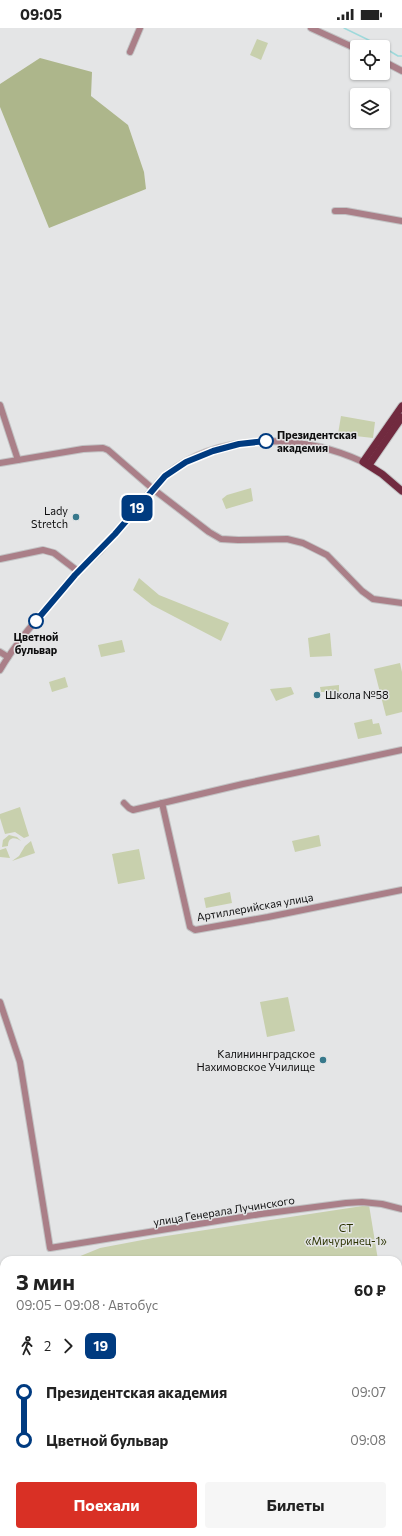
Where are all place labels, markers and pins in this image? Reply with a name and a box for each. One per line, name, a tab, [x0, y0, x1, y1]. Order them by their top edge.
place label: Президентская академия	[277, 428, 357, 454]
marker: Президентская академия	[258, 433, 274, 449]
place label: Lady Stretch	[31, 504, 68, 530]
marker: Lady Stretch	[71, 512, 81, 522]
marker: Цветной бульвар	[28, 613, 44, 629]
place label: Цветной бульвар	[13, 630, 59, 656]
place label: Школа №58	[325, 688, 389, 701]
marker: Школа №58	[312, 690, 322, 700]
place label: Калининнградское Нахимовское Училище	[196, 1047, 315, 1073]
marker: Калининнградское Нахимовское Училище	[318, 1055, 328, 1065]

